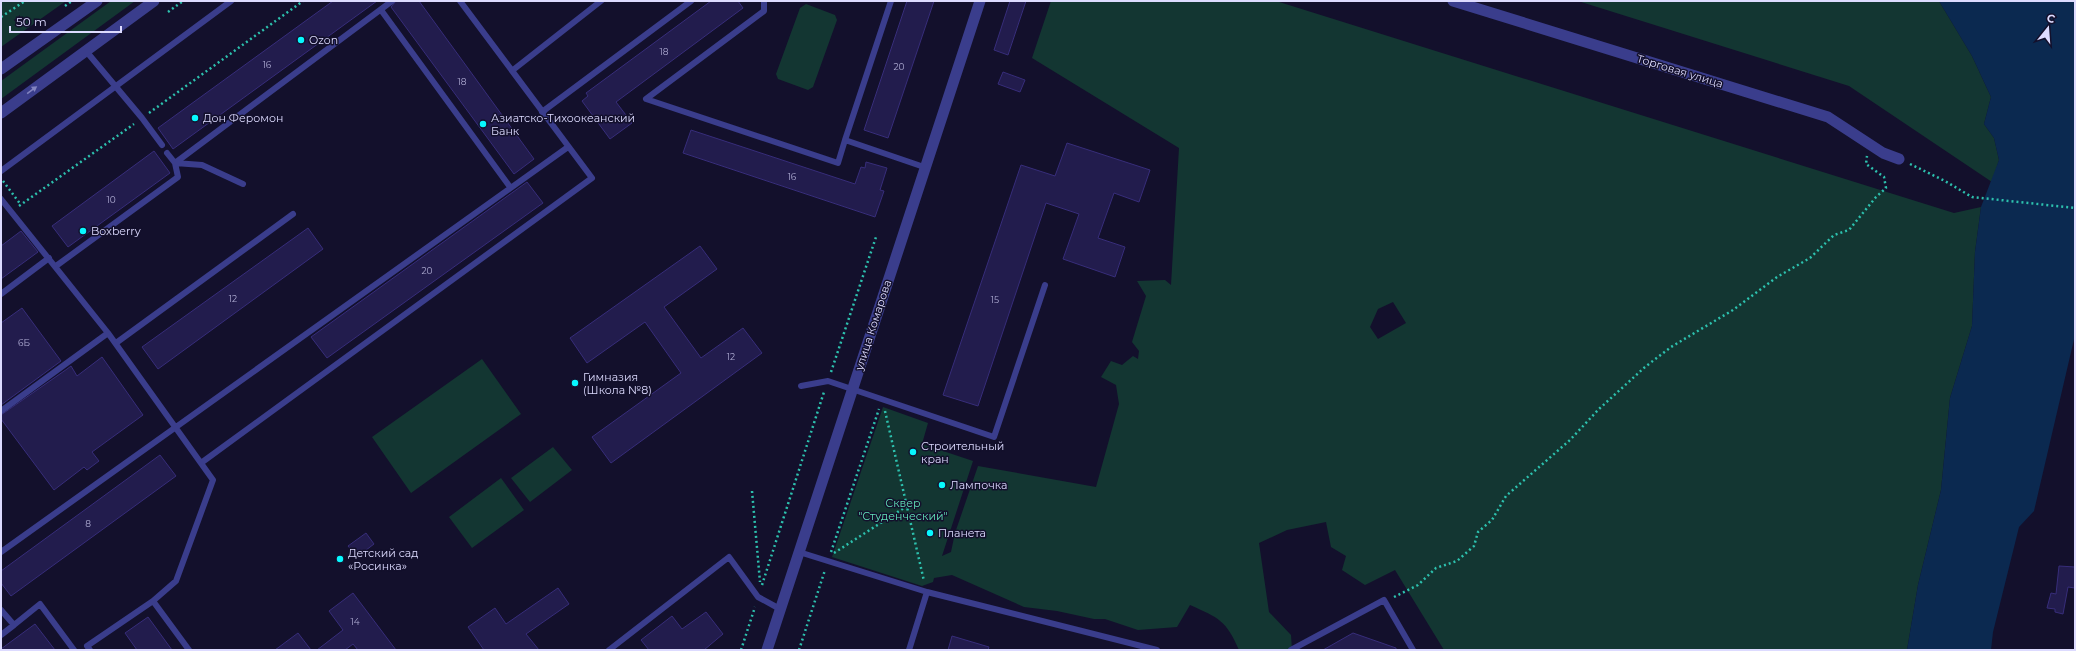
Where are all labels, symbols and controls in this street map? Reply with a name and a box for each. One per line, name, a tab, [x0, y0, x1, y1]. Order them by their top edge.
scale bar	[10, 8, 121, 34]
north arrow	[2028, 8, 2068, 48]
text: С	[2045, 11, 2057, 26]
text: 50 m	[16, 14, 47, 29]
place label: Ozon	[309, 33, 338, 47]
marker: Ozon	[296, 35, 306, 45]
house number: 18	[660, 46, 669, 57]
street label: Торговая улица	[1635, 51, 1725, 91]
house number: 16	[263, 59, 272, 70]
house number: 20	[893, 61, 905, 72]
house number: 18	[458, 76, 467, 87]
one-way arrow	[27, 86, 38, 94]
place label: Дон Феромон	[203, 111, 283, 125]
place label: Азиатско-Тихоокеанский Банк	[491, 111, 635, 138]
marker: Дон Феромон	[190, 113, 200, 123]
marker: Азиатско-Тихоокеанский Банк	[478, 119, 488, 129]
house number: 16	[788, 171, 797, 182]
house number: 10	[106, 194, 116, 205]
place label: Boxberry	[91, 224, 141, 238]
marker: Boxberry	[78, 226, 88, 236]
house number: 20	[421, 265, 433, 276]
street label: улица Комарова	[851, 278, 894, 373]
house number: 12	[229, 293, 237, 304]
house number: 15	[991, 294, 999, 305]
house number: 6Б	[18, 337, 30, 348]
house number: 12	[727, 351, 735, 362]
place label: Гимназия (Школа №8)	[583, 370, 652, 397]
marker: Гимназия (Школа №8)	[570, 378, 580, 388]
place label: Строительный кран	[921, 439, 1004, 466]
marker: Строительный кран	[908, 447, 918, 457]
place label: Лампочка	[950, 478, 1007, 492]
marker: Лампочка	[937, 480, 947, 490]
park label: Сквер "Студенческий"	[858, 496, 948, 523]
house number: 8	[85, 518, 91, 529]
place label: Планета	[938, 526, 986, 540]
marker: Планета	[925, 528, 935, 538]
place label: Детский сад «Росинка»	[348, 546, 418, 573]
marker: Детский сад «Росинка»	[335, 554, 345, 564]
house number: 14	[350, 616, 360, 627]

